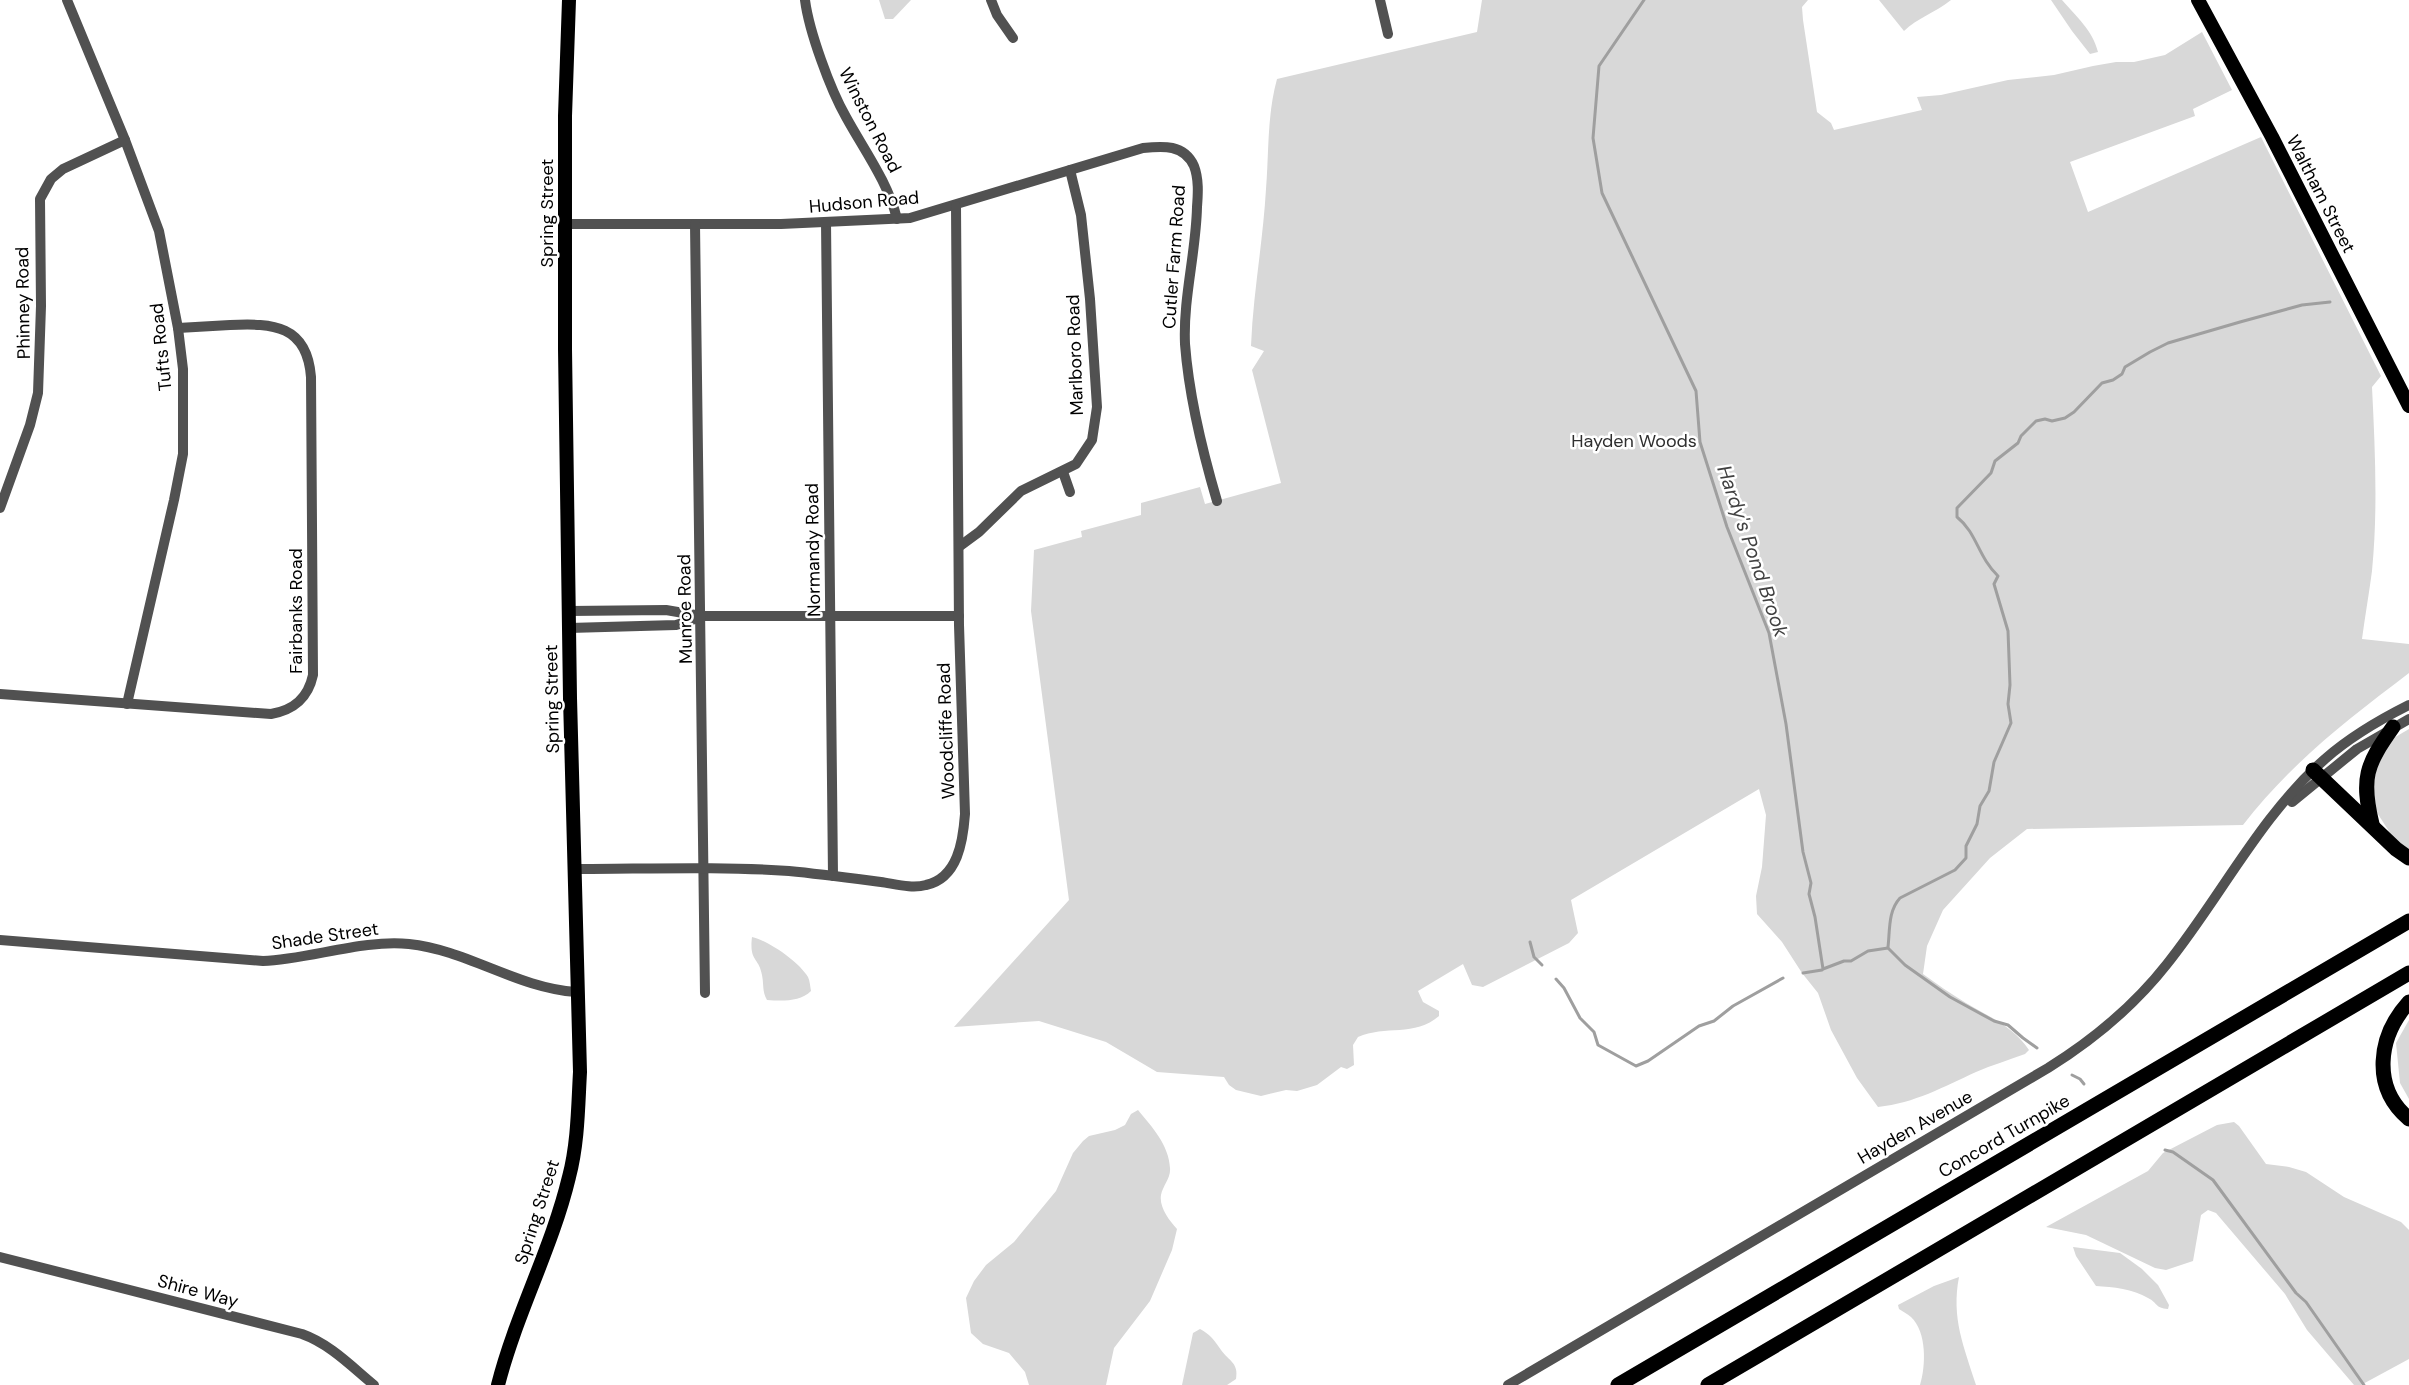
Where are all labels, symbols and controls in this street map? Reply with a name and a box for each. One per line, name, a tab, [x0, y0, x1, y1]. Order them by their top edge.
street label: Winston Road	[833, 63, 907, 177]
street label: Waltham Street	[2281, 131, 2361, 257]
street label: Spring Street	[535, 159, 559, 267]
street label: Cutler Farm Road	[1157, 184, 1191, 330]
street label: Hudson Road	[808, 185, 920, 219]
street label: Phinney Road	[10, 247, 36, 359]
street label: Marlboro Road	[1061, 294, 1089, 416]
street label: Tufts Road	[144, 302, 178, 392]
park label: Hayden Woods	[1571, 429, 1697, 453]
water label: Hardy's Pond Brook	[1711, 462, 1795, 641]
street label: Normandy Road	[800, 483, 826, 617]
street label: Fairbanks Road	[284, 548, 308, 674]
street label: Munroe Road	[672, 554, 698, 664]
street label: Spring Street	[539, 644, 565, 754]
street label: Woodcliffe Road	[932, 662, 960, 800]
street label: Shade Street	[270, 917, 380, 955]
street label: Hayden Avenue	[1853, 1084, 1977, 1170]
street label: Concord Turnpike	[1934, 1089, 2074, 1183]
street label: Spring Street	[509, 1157, 565, 1267]
street label: Shire Way	[155, 1269, 241, 1313]

